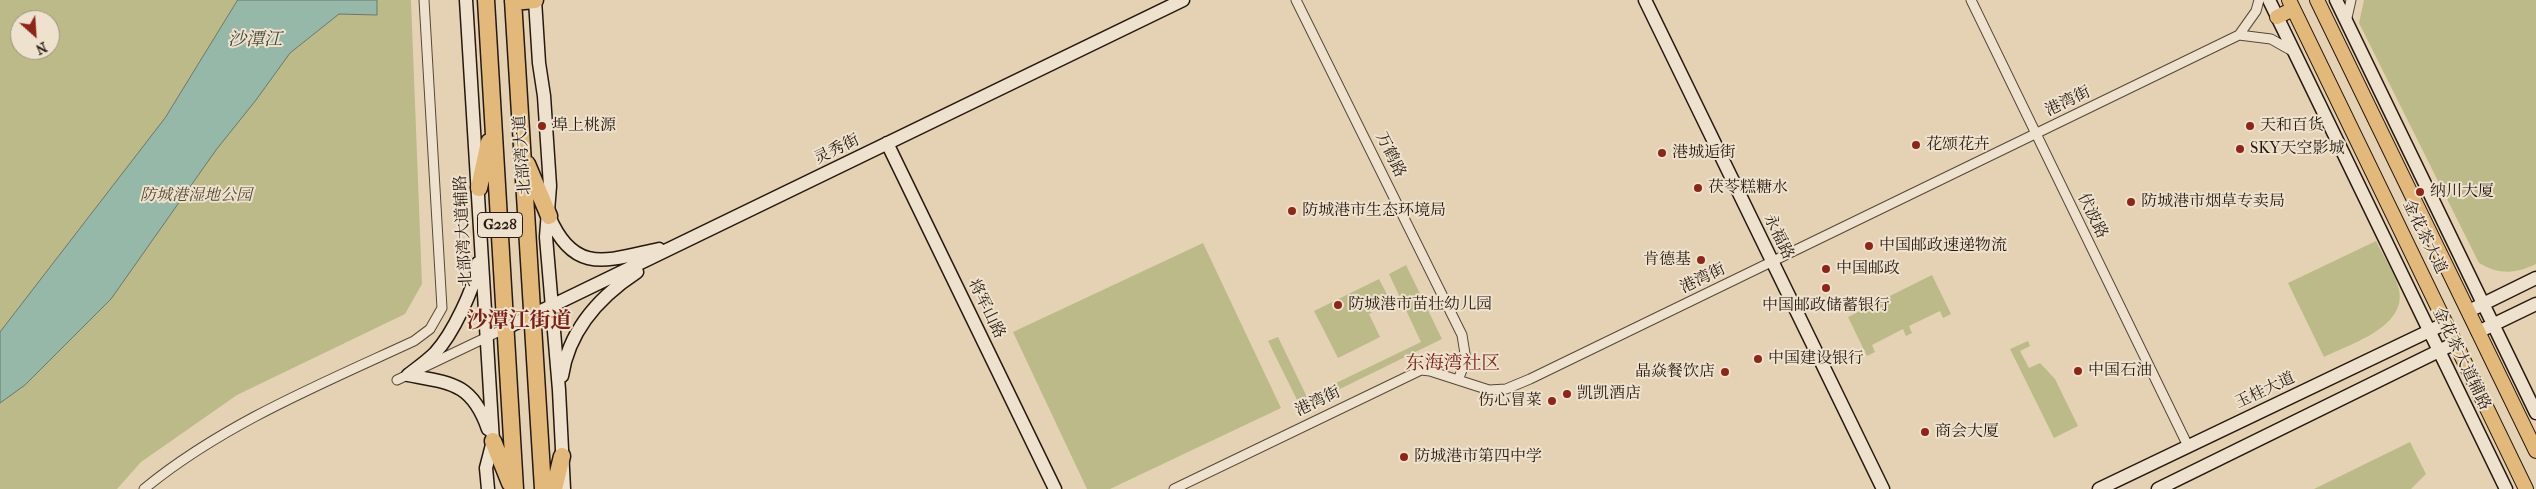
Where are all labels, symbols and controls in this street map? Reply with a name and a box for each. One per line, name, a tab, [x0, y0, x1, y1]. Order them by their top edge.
north arrow	[10, 10, 60, 60]
water label: 沙潭江	[228, 30, 282, 52]
text: N	[33, 38, 50, 58]
street label: 港湾街	[2042, 83, 2094, 121]
street label: 北部湾大道	[511, 114, 535, 196]
place label: 埠上桃源	[552, 116, 616, 136]
place label: 天和百货	[2260, 116, 2324, 136]
marker: 埠上桃源	[536, 120, 548, 132]
marker: 天和百货	[2244, 120, 2256, 132]
street label: 万鹤路	[1371, 129, 1409, 181]
street label: 灵秀街	[811, 131, 863, 169]
place label: 花颂花卉	[1926, 135, 1990, 155]
marker: 花颂花卉	[1910, 139, 1922, 151]
place label: SKY天空影城	[2250, 139, 2344, 159]
place label: 港城逅街	[1672, 143, 1736, 163]
marker: SKY天空影城	[2234, 143, 2246, 155]
marker: 港城逅街	[1656, 147, 1668, 159]
street label: 北部湾大道辅路	[451, 175, 477, 287]
place label: 茯苓糕糖水	[1708, 178, 1788, 198]
marker: 茯苓糕糖水	[1692, 182, 1704, 194]
place label: 纳川大厦	[2430, 182, 2494, 202]
park label: 防城港湿地公园	[140, 186, 252, 206]
marker: 纳川大厦	[2414, 186, 2426, 198]
street label: 伏波路	[2073, 190, 2111, 242]
place label: 防城港市烟草专卖局	[2141, 192, 2285, 212]
marker: 防城港市烟草专卖局	[2125, 196, 2137, 208]
street label: 金花茶大道	[2398, 197, 2450, 277]
place label: 防城港市生态环境局	[1302, 201, 1446, 221]
marker: 防城港市生态环境局	[1286, 205, 1298, 217]
street label: 永福路	[1759, 211, 1797, 263]
road number: G228	[478, 212, 522, 238]
place label: 中国邮政速递物流	[1879, 236, 2007, 256]
marker: 中国邮政速递物流	[1863, 240, 1875, 252]
place label: 肯德基	[1643, 250, 1691, 270]
marker: 肯德基	[1695, 254, 1707, 266]
place label: 中国邮政	[1836, 259, 1900, 279]
street label: 港湾街	[1677, 260, 1729, 298]
marker: 中国邮政	[1820, 263, 1832, 275]
street label: 将军山路	[963, 276, 1009, 342]
marker: 中国邮政储蓄银行	[1820, 282, 1832, 294]
place label: 防城港市苗壮幼儿园	[1348, 295, 1492, 315]
place label: 中国邮政储蓄银行	[1762, 296, 1890, 316]
marker: 防城港市苗壮幼儿园	[1332, 299, 1344, 311]
street label: 金花茶大道辅路	[2428, 304, 2494, 414]
district label: 沙潭江街道	[467, 309, 571, 335]
place label: 中国建设银行	[1768, 349, 1864, 369]
district label: 东海湾社区	[1406, 353, 1500, 375]
marker: 中国建设银行	[1752, 353, 1764, 365]
place label: 中国石油	[2088, 361, 2152, 381]
place label: 晶焱餐饮店	[1635, 362, 1715, 382]
marker: 中国石油	[2072, 365, 2084, 377]
marker: 晶焱餐饮店	[1719, 366, 1731, 378]
street label: 玉桂大道	[2232, 369, 2298, 413]
street label: 港湾街	[1292, 383, 1344, 421]
place label: 凯凯酒店	[1577, 384, 1641, 404]
marker: 凯凯酒店	[1561, 388, 1573, 400]
place label: 伤心冒菜	[1478, 391, 1542, 411]
marker: 伤心冒菜	[1546, 395, 1558, 407]
place label: 商会大厦	[1935, 422, 1999, 442]
marker: 商会大厦	[1919, 426, 1931, 438]
place label: 防城港市第四中学	[1414, 447, 1542, 467]
marker: 防城港市第四中学	[1398, 451, 1410, 463]

